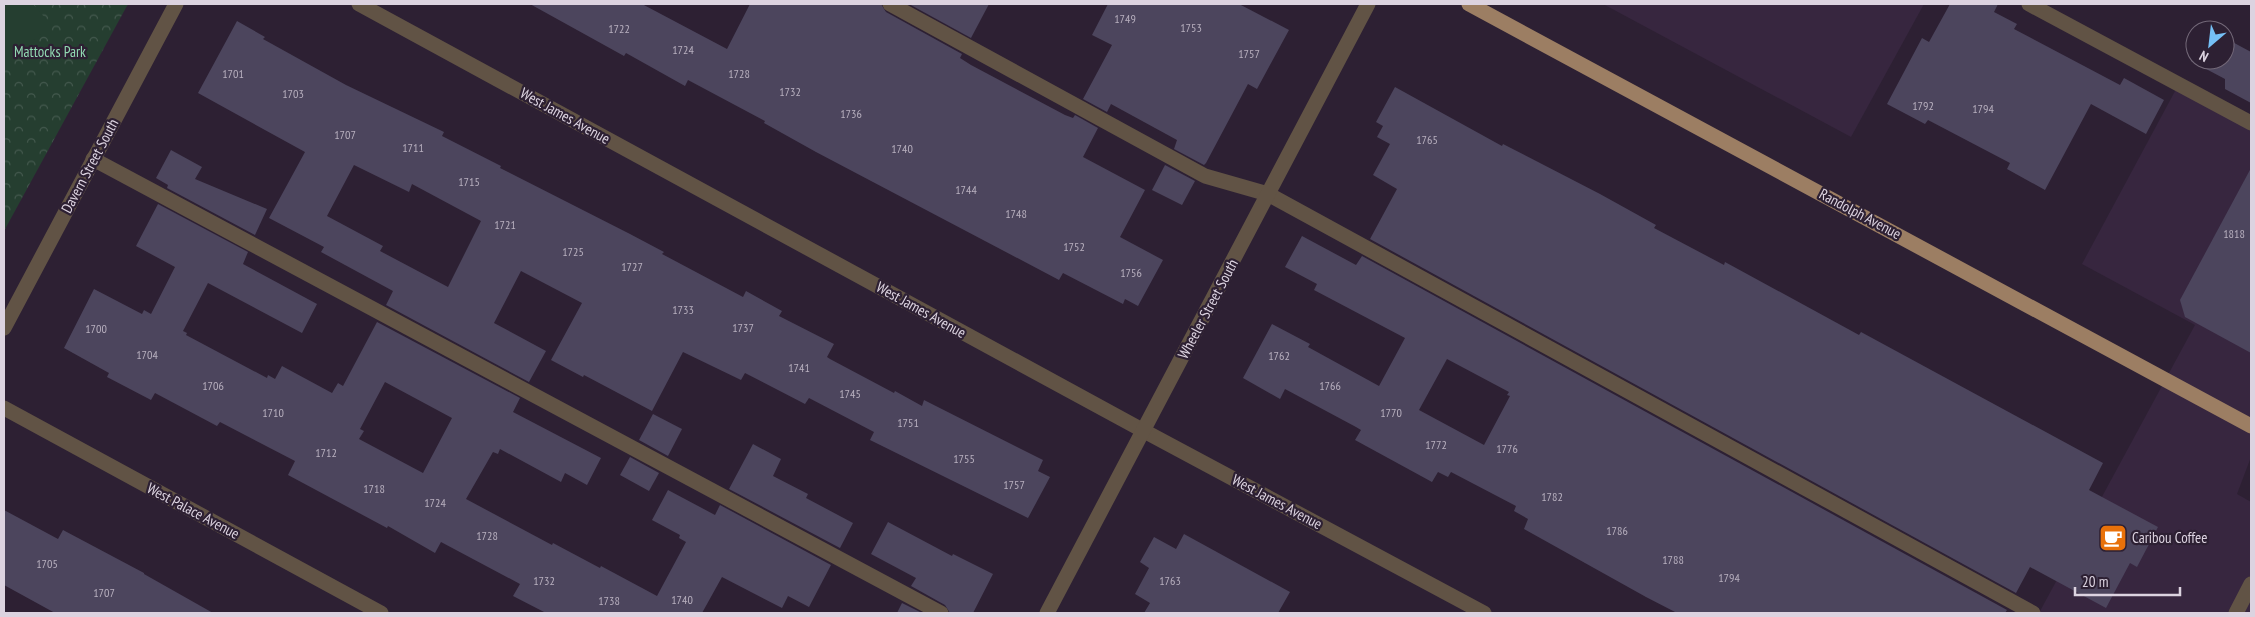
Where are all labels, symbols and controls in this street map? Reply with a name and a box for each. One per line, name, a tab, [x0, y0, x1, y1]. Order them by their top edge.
house number: 1749	[1114, 11, 1136, 26]
house number: 1753	[1180, 20, 1202, 35]
north arrow	[2185, 20, 2235, 70]
house number: 1722	[608, 21, 630, 36]
park label: Mattocks Park	[14, 42, 86, 61]
house number: 1724	[672, 42, 694, 57]
house number: 1757	[1238, 46, 1260, 61]
text: N	[2196, 47, 2211, 66]
house number: 1701	[222, 66, 244, 81]
house number: 1728	[728, 66, 750, 81]
street label: West James Avenue	[517, 83, 613, 148]
house number: 1732	[779, 84, 801, 99]
house number: 1703	[282, 86, 304, 101]
house number: 1792	[1912, 98, 1934, 113]
house number: 1794	[1972, 101, 1994, 116]
house number: 1736	[840, 106, 862, 121]
street label: Davern Street South	[57, 115, 122, 216]
house number: 1707	[334, 127, 356, 142]
house number: 1765	[1416, 132, 1438, 147]
house number: 1711	[402, 140, 424, 155]
house number: 1740	[891, 141, 913, 156]
house number: 1715	[458, 174, 480, 189]
house number: 1744	[955, 182, 977, 197]
street label: Randolph Avenue	[1816, 184, 1904, 243]
house number: 1748	[1005, 206, 1027, 221]
house number: 1721	[494, 217, 516, 232]
house number: 1818	[2223, 226, 2245, 241]
house number: 1752	[1063, 239, 1085, 254]
house number: 1725	[562, 244, 584, 259]
street label: Wheeler Street South	[1173, 256, 1242, 362]
house number: 1727	[621, 259, 643, 274]
house number: 1756	[1120, 265, 1142, 280]
street label: West James Avenue	[873, 277, 969, 342]
house number: 1733	[672, 302, 694, 317]
house number: 1737	[732, 320, 754, 335]
house number: 1700	[85, 321, 107, 336]
house number: 1704	[136, 347, 158, 362]
house number: 1762	[1268, 348, 1290, 363]
house number: 1741	[788, 360, 810, 375]
house number: 1706	[202, 378, 224, 393]
house number: 1766	[1319, 378, 1341, 393]
house number: 1745	[839, 386, 861, 401]
house number: 1710	[262, 405, 284, 420]
house number: 1770	[1380, 405, 1402, 420]
house number: 1751	[897, 415, 919, 430]
house number: 1772	[1425, 437, 1447, 452]
house number: 1776	[1496, 441, 1518, 456]
house number: 1712	[315, 445, 337, 460]
house number: 1755	[953, 451, 975, 466]
street label: West James Avenue	[1229, 470, 1326, 533]
house number: 1757	[1003, 477, 1025, 492]
street label: West Palace Avenue	[144, 478, 243, 543]
house number: 1718	[363, 481, 385, 496]
house number: 1782	[1541, 489, 1563, 504]
house number: 1724	[424, 495, 446, 510]
house number: 1786	[1606, 523, 1628, 538]
cafe icon: Caribou Coffee	[2098, 523, 2128, 553]
house number: 1728	[476, 528, 498, 543]
place label: Caribou Coffee	[2132, 528, 2207, 547]
house number: 1788	[1662, 552, 1684, 567]
house number: 1705	[36, 556, 58, 571]
scale bar	[2075, 564, 2180, 596]
house number: 1794	[1718, 570, 1740, 585]
text: 20 m	[2082, 572, 2108, 591]
house number: 1732	[533, 573, 555, 588]
house number: 1763	[1159, 573, 1181, 588]
house number: 1707	[93, 585, 115, 600]
house number: 1740	[671, 592, 693, 607]
house number: 1738	[598, 593, 620, 608]

